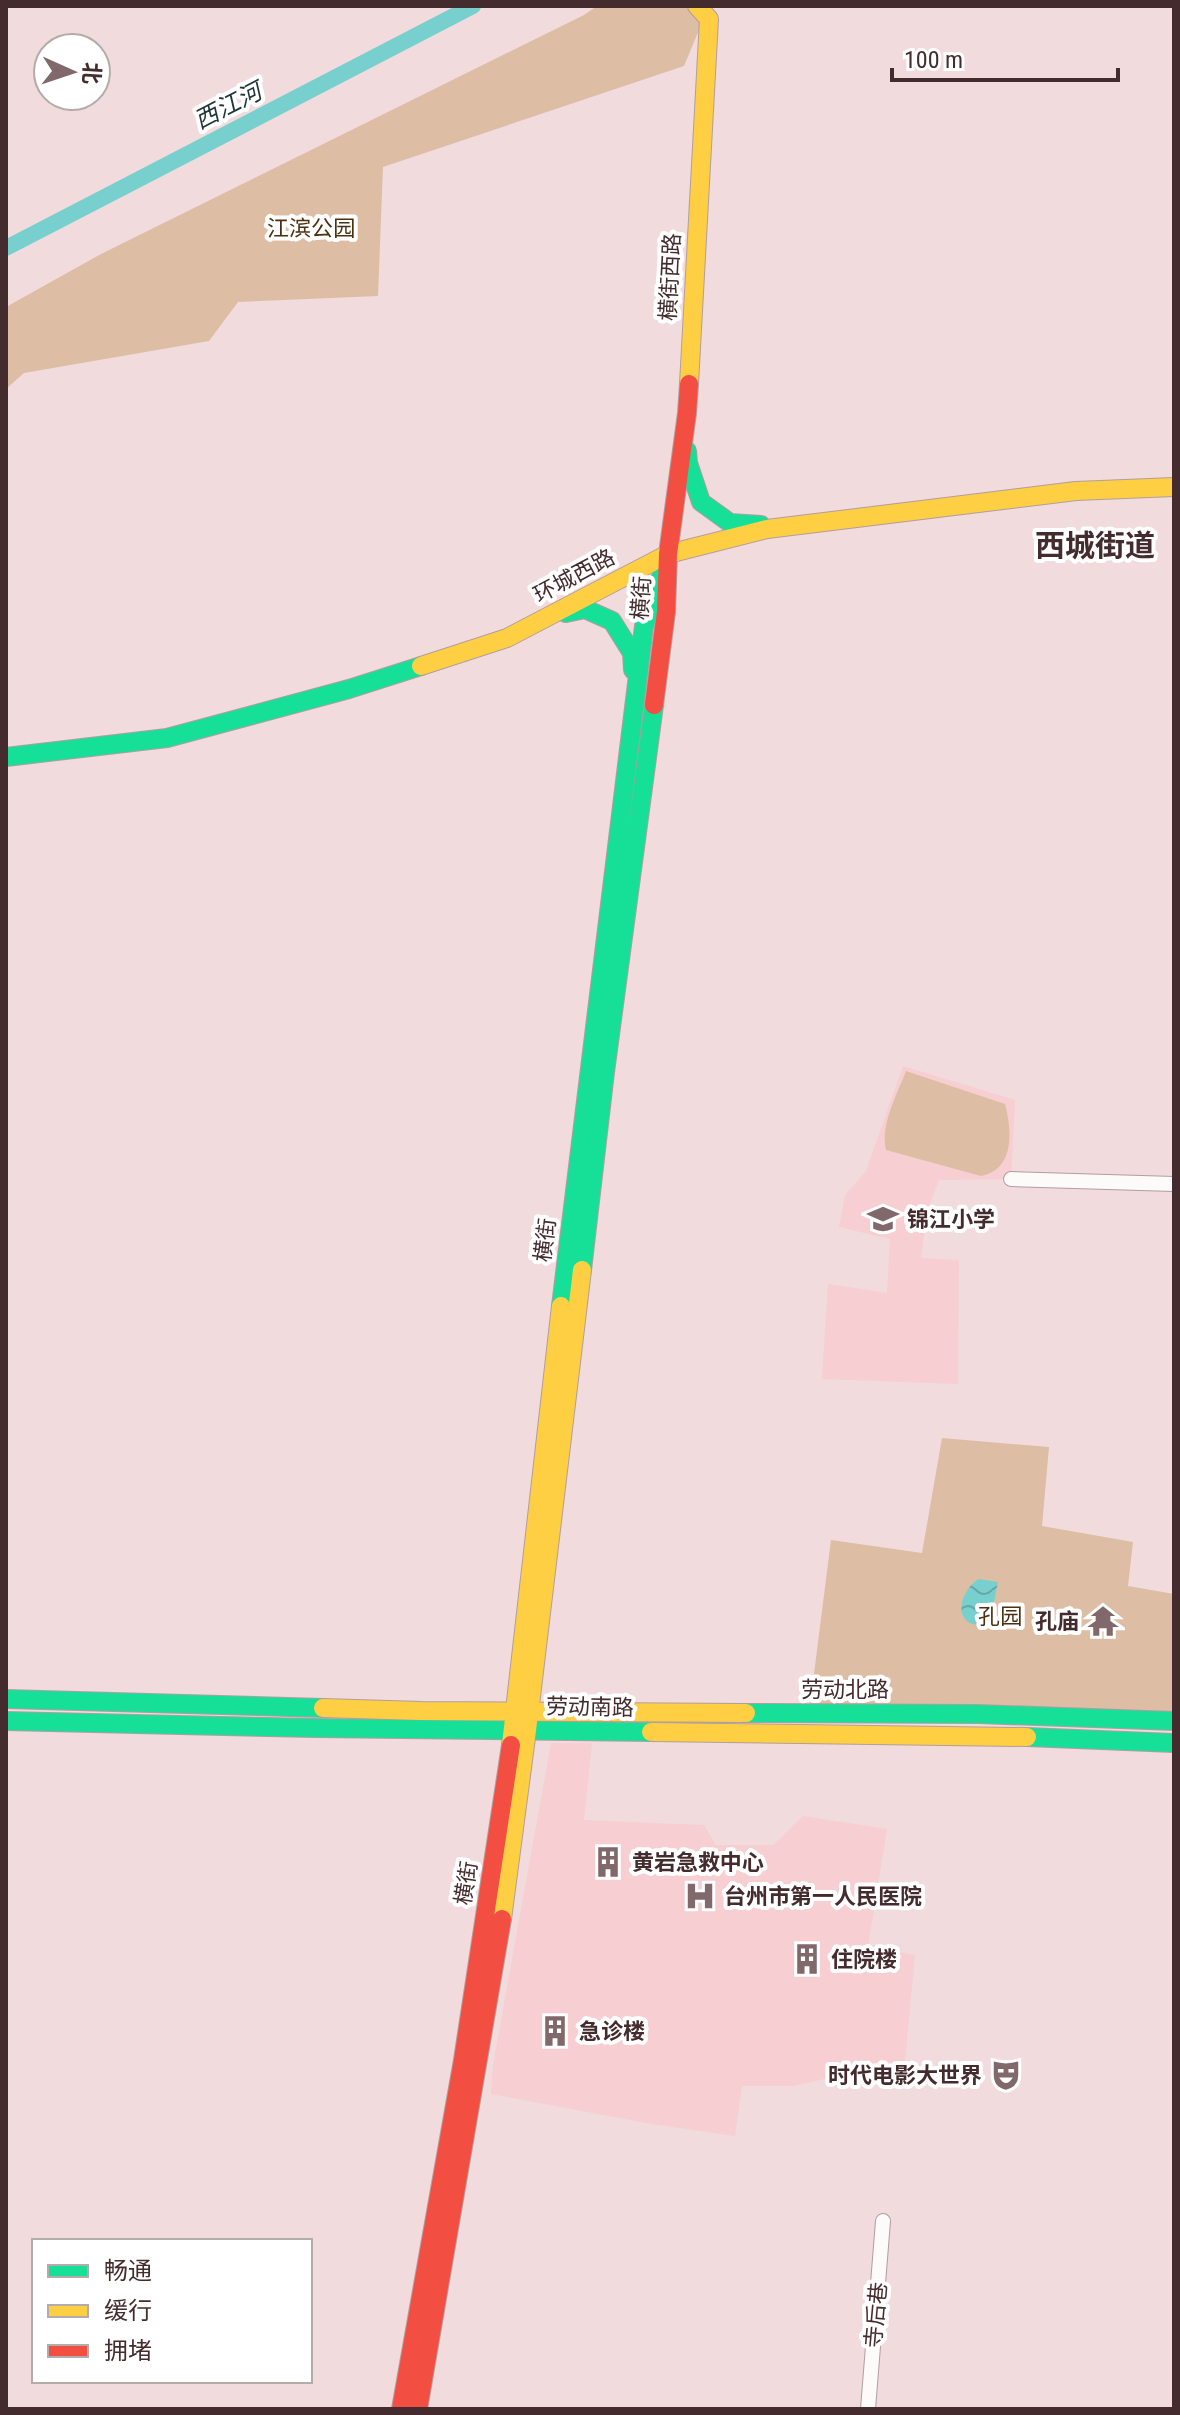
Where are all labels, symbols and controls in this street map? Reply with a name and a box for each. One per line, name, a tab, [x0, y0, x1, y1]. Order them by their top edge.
north arrow	[32, 32, 112, 112]
scale bar	[892, 32, 1118, 82]
text: 100 m	[904, 46, 963, 74]
text: 北	[78, 61, 105, 85]
water label: 西江河	[190, 75, 270, 135]
park label: 江滨公园	[267, 216, 355, 241]
street label: 横街西路	[655, 232, 685, 322]
district label: 西城街道	[1035, 528, 1155, 563]
street label: 环城西路	[529, 544, 619, 608]
street label: 横街	[627, 575, 655, 621]
school or university icon: 锦江小学	[866, 1202, 900, 1236]
place label: 锦江小学	[907, 1207, 995, 1232]
street label: 横街	[530, 1217, 560, 1263]
park label: 孔园	[978, 1604, 1022, 1629]
temple icon: 孔庙	[1086, 1604, 1120, 1638]
place label: 孔庙	[1035, 1609, 1079, 1634]
street label: 劳动北路	[801, 1677, 889, 1702]
street label: 劳动南路	[546, 1694, 634, 1720]
building icon: 黄岩急救中心	[591, 1845, 625, 1879]
place label: 黄岩急救中心	[632, 1850, 764, 1875]
street label: 横街	[450, 1859, 482, 1907]
hospital icon: 台州市第一人民医院	[683, 1879, 717, 1913]
place label: 台州市第一人民医院	[724, 1884, 922, 1909]
building icon: 住院楼	[790, 1942, 824, 1976]
place label: 住院楼	[831, 1947, 897, 1972]
building icon: 急诊楼	[538, 2014, 572, 2048]
place label: 急诊楼	[579, 2019, 645, 2044]
theatre icon: 时代电影大世界	[989, 2058, 1023, 2092]
place label: 时代电影大世界	[828, 2063, 982, 2088]
legend	[32, 2239, 312, 2383]
text: 畅通	[104, 2257, 152, 2285]
street label: 寺后巷	[861, 2281, 891, 2349]
text: 缓行	[104, 2297, 152, 2325]
text: 拥堵	[104, 2337, 152, 2365]

